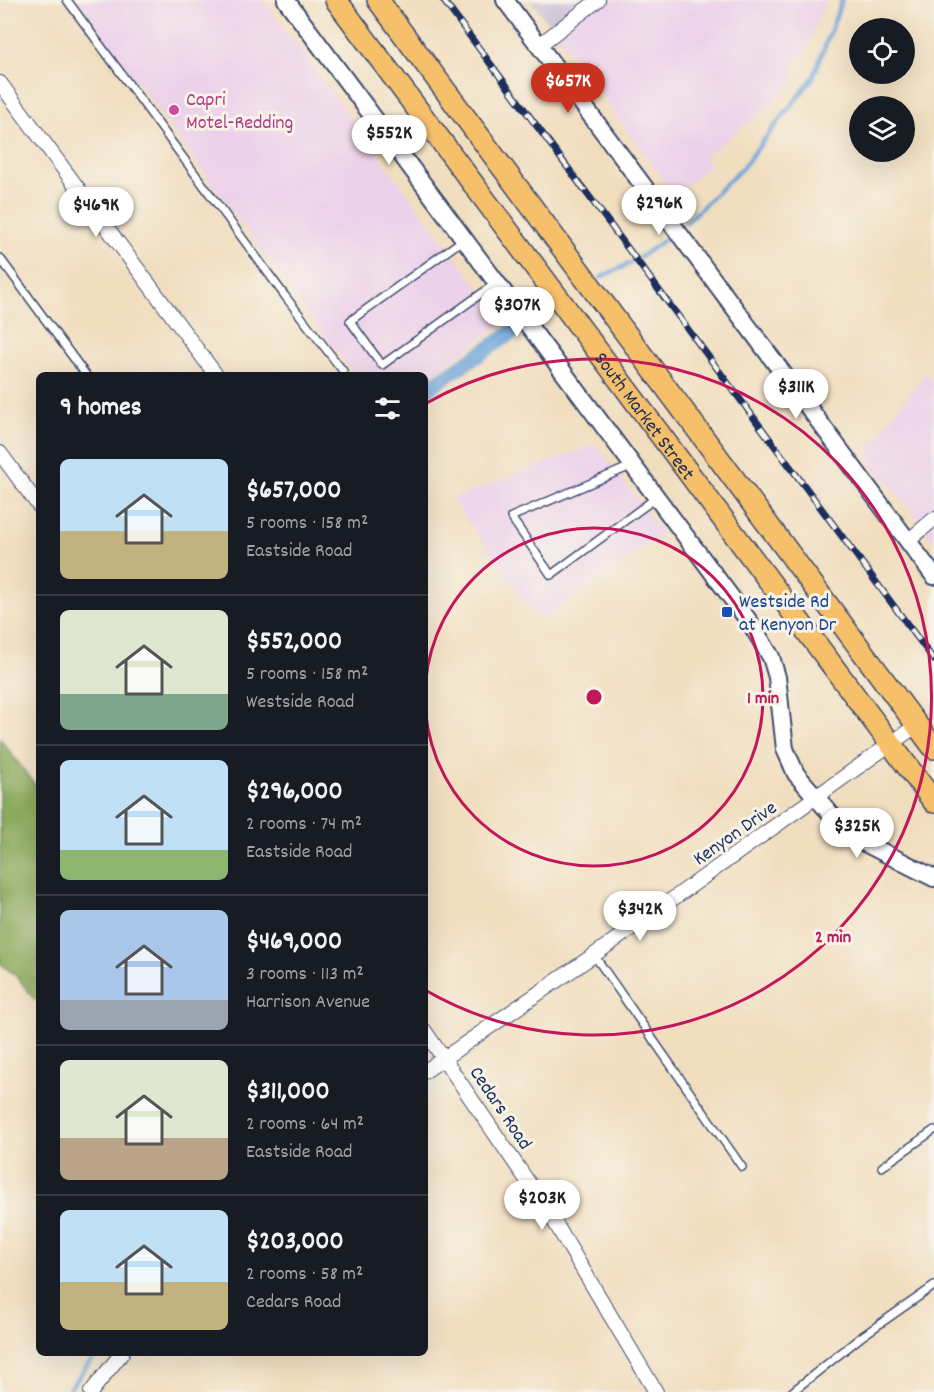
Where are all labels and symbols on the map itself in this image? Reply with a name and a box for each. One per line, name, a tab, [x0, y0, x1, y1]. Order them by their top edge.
pin: $657K	[526, 63, 610, 114]
place label: Capri Motel-Redding	[186, 87, 293, 138]
marker: Capri Motel-Redding	[167, 103, 181, 117]
pin: $552K	[347, 115, 431, 166]
pin: $296K	[617, 185, 701, 236]
pin: $469K	[54, 187, 138, 238]
pin: $307K	[475, 287, 559, 338]
street label: South Market Street	[586, 347, 700, 487]
pin: $311K	[754, 369, 838, 420]
place label: Westside Rd at Kenyon Dr	[739, 589, 837, 640]
marker: Westside Rd at Kenyon Dr	[720, 605, 734, 619]
centre of rings	[584, 687, 604, 707]
text: 1 min	[747, 687, 779, 712]
street label: Kenyon Drive	[688, 795, 783, 874]
pin: $325K	[815, 808, 899, 859]
pin: $342K	[598, 891, 682, 942]
text: 2 min	[815, 926, 851, 951]
street label: Cedars Road	[461, 1061, 538, 1156]
pin: $203K	[500, 1180, 584, 1231]

